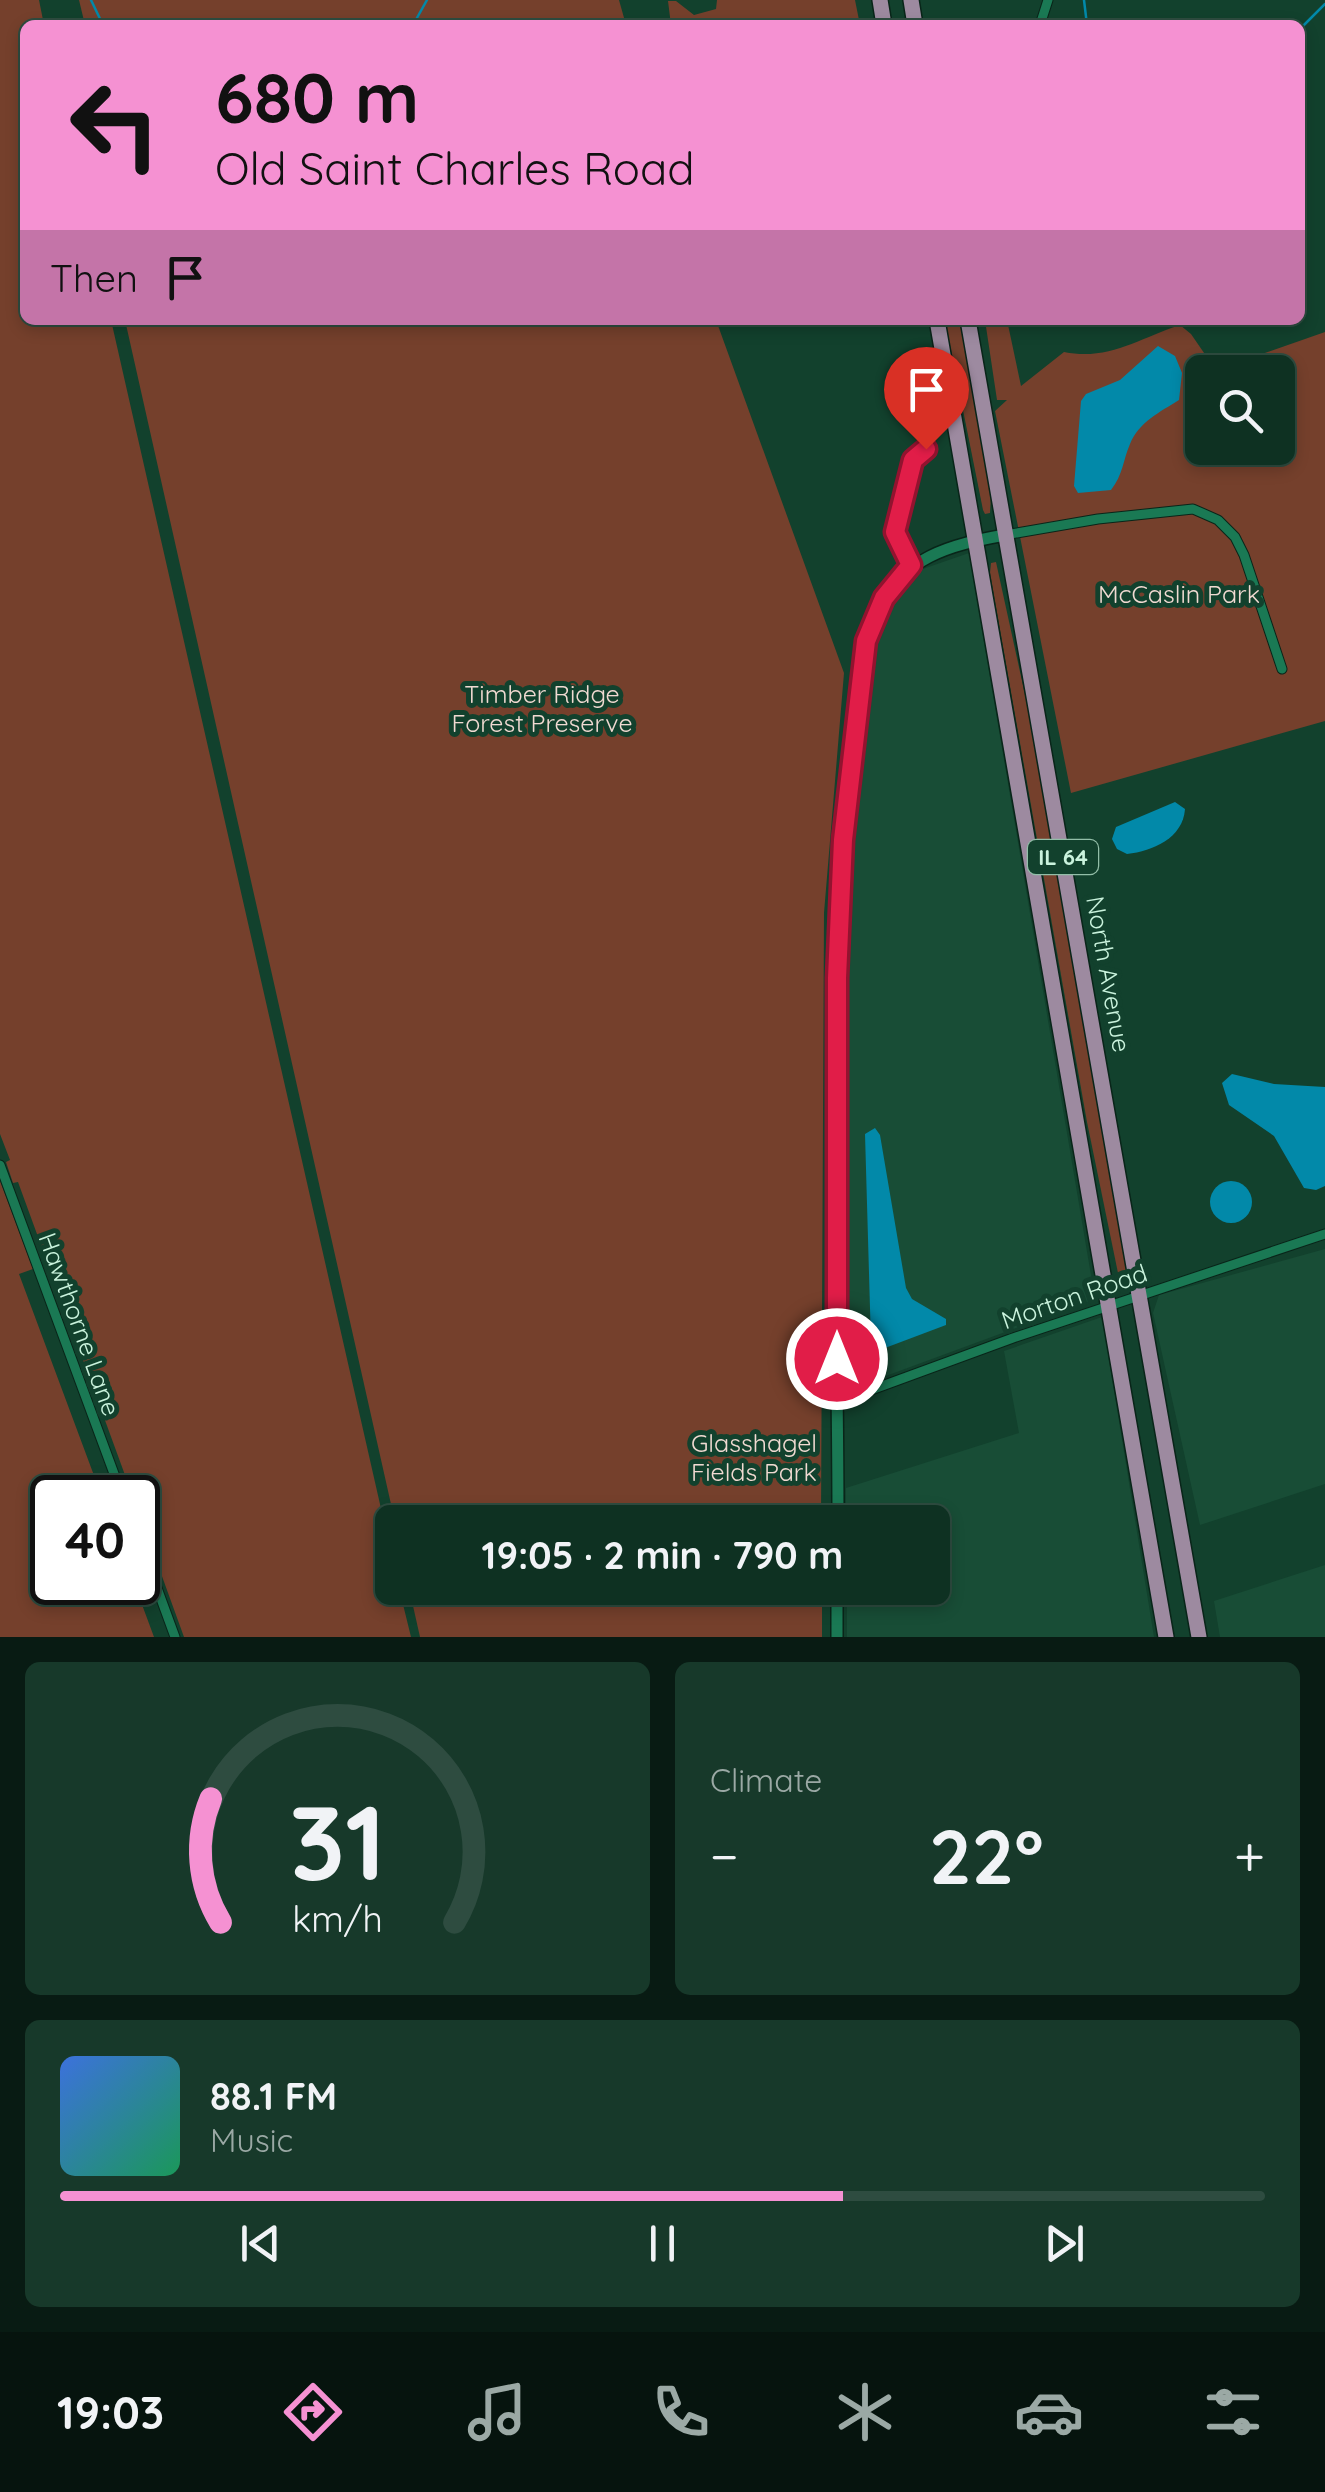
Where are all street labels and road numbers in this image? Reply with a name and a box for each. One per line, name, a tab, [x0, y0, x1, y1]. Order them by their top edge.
road number: IL 64	[1028, 840, 1098, 874]
street label: North Avenue	[1080, 894, 1138, 1054]
street label: Hawthorne Lane	[32, 1228, 128, 1420]
street label: Morton Road	[997, 1257, 1151, 1335]

